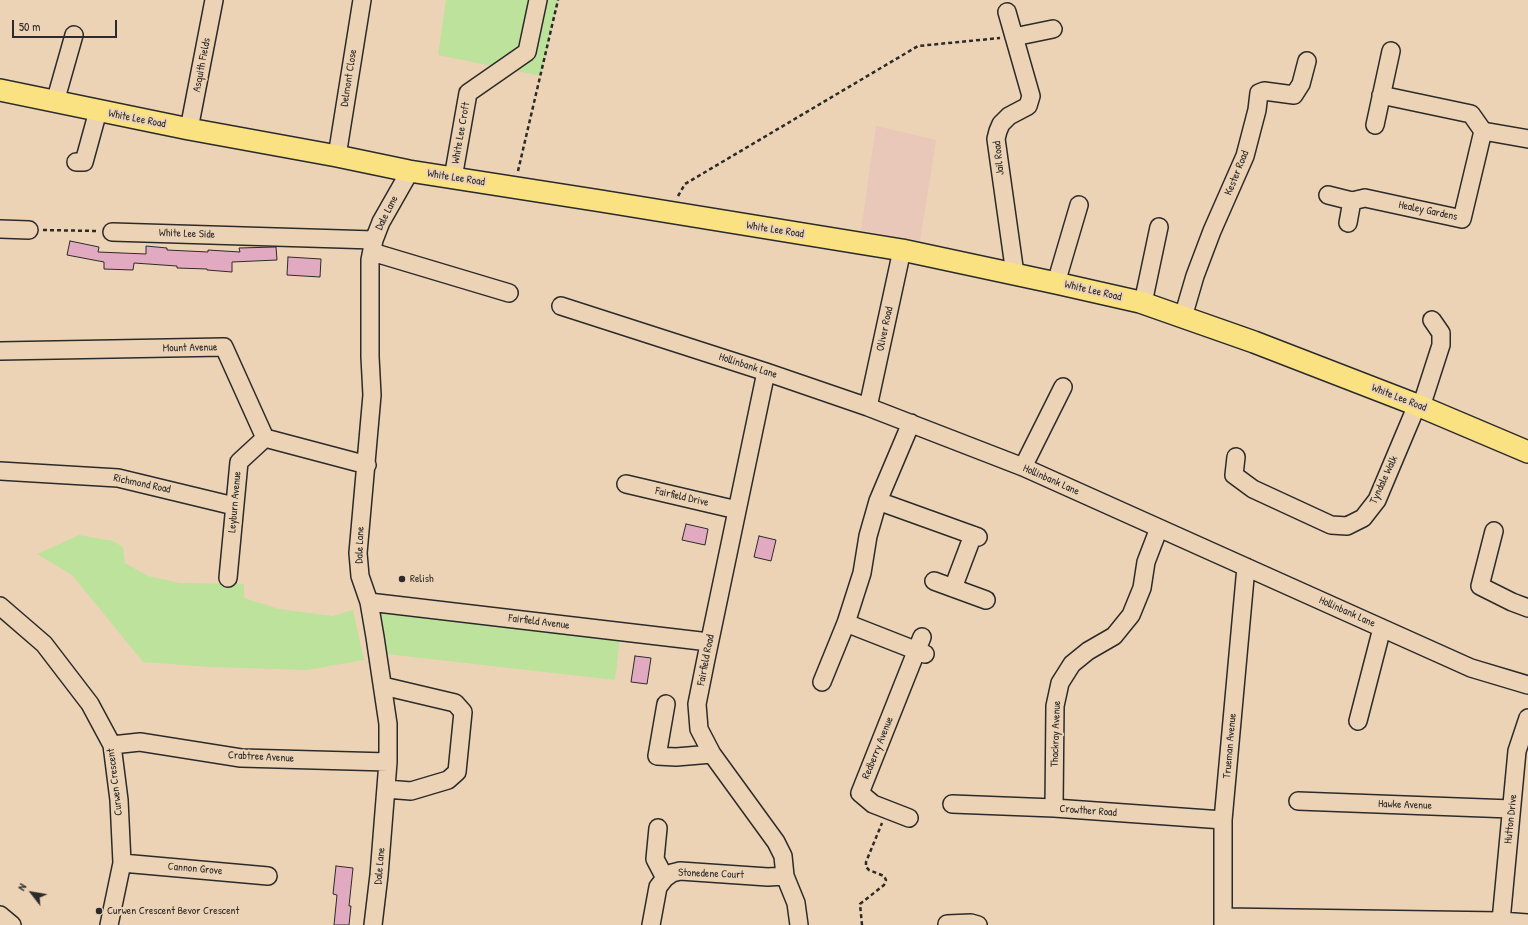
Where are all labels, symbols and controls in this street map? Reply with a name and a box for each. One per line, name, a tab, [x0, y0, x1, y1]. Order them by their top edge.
scale bar	[14, 12, 119, 38]
text: 50 m	[19, 18, 40, 35]
street label: Asquith Fields	[190, 37, 214, 93]
street label: Delmont Close	[338, 48, 360, 108]
street label: White Lee Croft	[449, 101, 473, 165]
street label: White Lee Road	[107, 107, 167, 131]
street label: Jail Road	[991, 140, 1007, 176]
street label: Kester Road	[1222, 149, 1252, 197]
street label: White Lee Road	[426, 167, 486, 189]
street label: Dale Lane	[373, 193, 401, 233]
street label: Healey Gardens	[1397, 198, 1459, 224]
street label: White Lee Road	[745, 219, 805, 241]
street label: White Lee Side	[159, 226, 215, 242]
street label: White Lee Road	[1063, 278, 1123, 304]
street label: Oliver Road	[874, 306, 896, 352]
street label: Mount Avenue	[163, 341, 217, 355]
street label: Hollinbank Lane	[717, 350, 779, 382]
street label: White Lee Road	[1370, 381, 1428, 415]
street label: Tyndale Walk	[1367, 454, 1401, 506]
street label: Hollinbank Lane	[1021, 462, 1081, 498]
street label: Leyburn Avenue	[226, 471, 244, 533]
street label: Richmond Road	[112, 472, 172, 496]
street label: Fairfield Drive	[654, 484, 710, 510]
street label: Dale Lane	[353, 526, 367, 564]
place label: Relish	[410, 572, 434, 586]
marker: Relish	[397, 574, 407, 584]
street label: Hollinbank Lane	[1317, 594, 1377, 630]
street label: Fairfield Avenue	[508, 612, 570, 632]
street label: Fairfield Road	[695, 633, 717, 687]
street label: Thackray Avenue	[1048, 701, 1064, 767]
street label: Trueman Avenue	[1221, 713, 1239, 779]
street label: Redberry Avenue	[859, 715, 897, 781]
street label: Curwen Crescent	[104, 747, 126, 817]
street label: Crabtree Avenue	[228, 749, 294, 765]
street label: Hutton Drive	[1502, 794, 1520, 844]
street label: Hawke Avenue	[1378, 797, 1432, 813]
street label: Crowther Road	[1059, 802, 1117, 820]
street label: Dale Lane	[372, 847, 388, 885]
street label: Cannon Grove	[167, 860, 223, 878]
street label: Stonedene Court	[678, 866, 744, 882]
north arrow	[12, 873, 52, 913]
text: N	[14, 881, 29, 893]
place label: Curwen Crescent Bevor Crescent	[107, 904, 239, 918]
marker: Curwen Crescent Bevor Crescent	[94, 906, 104, 916]

